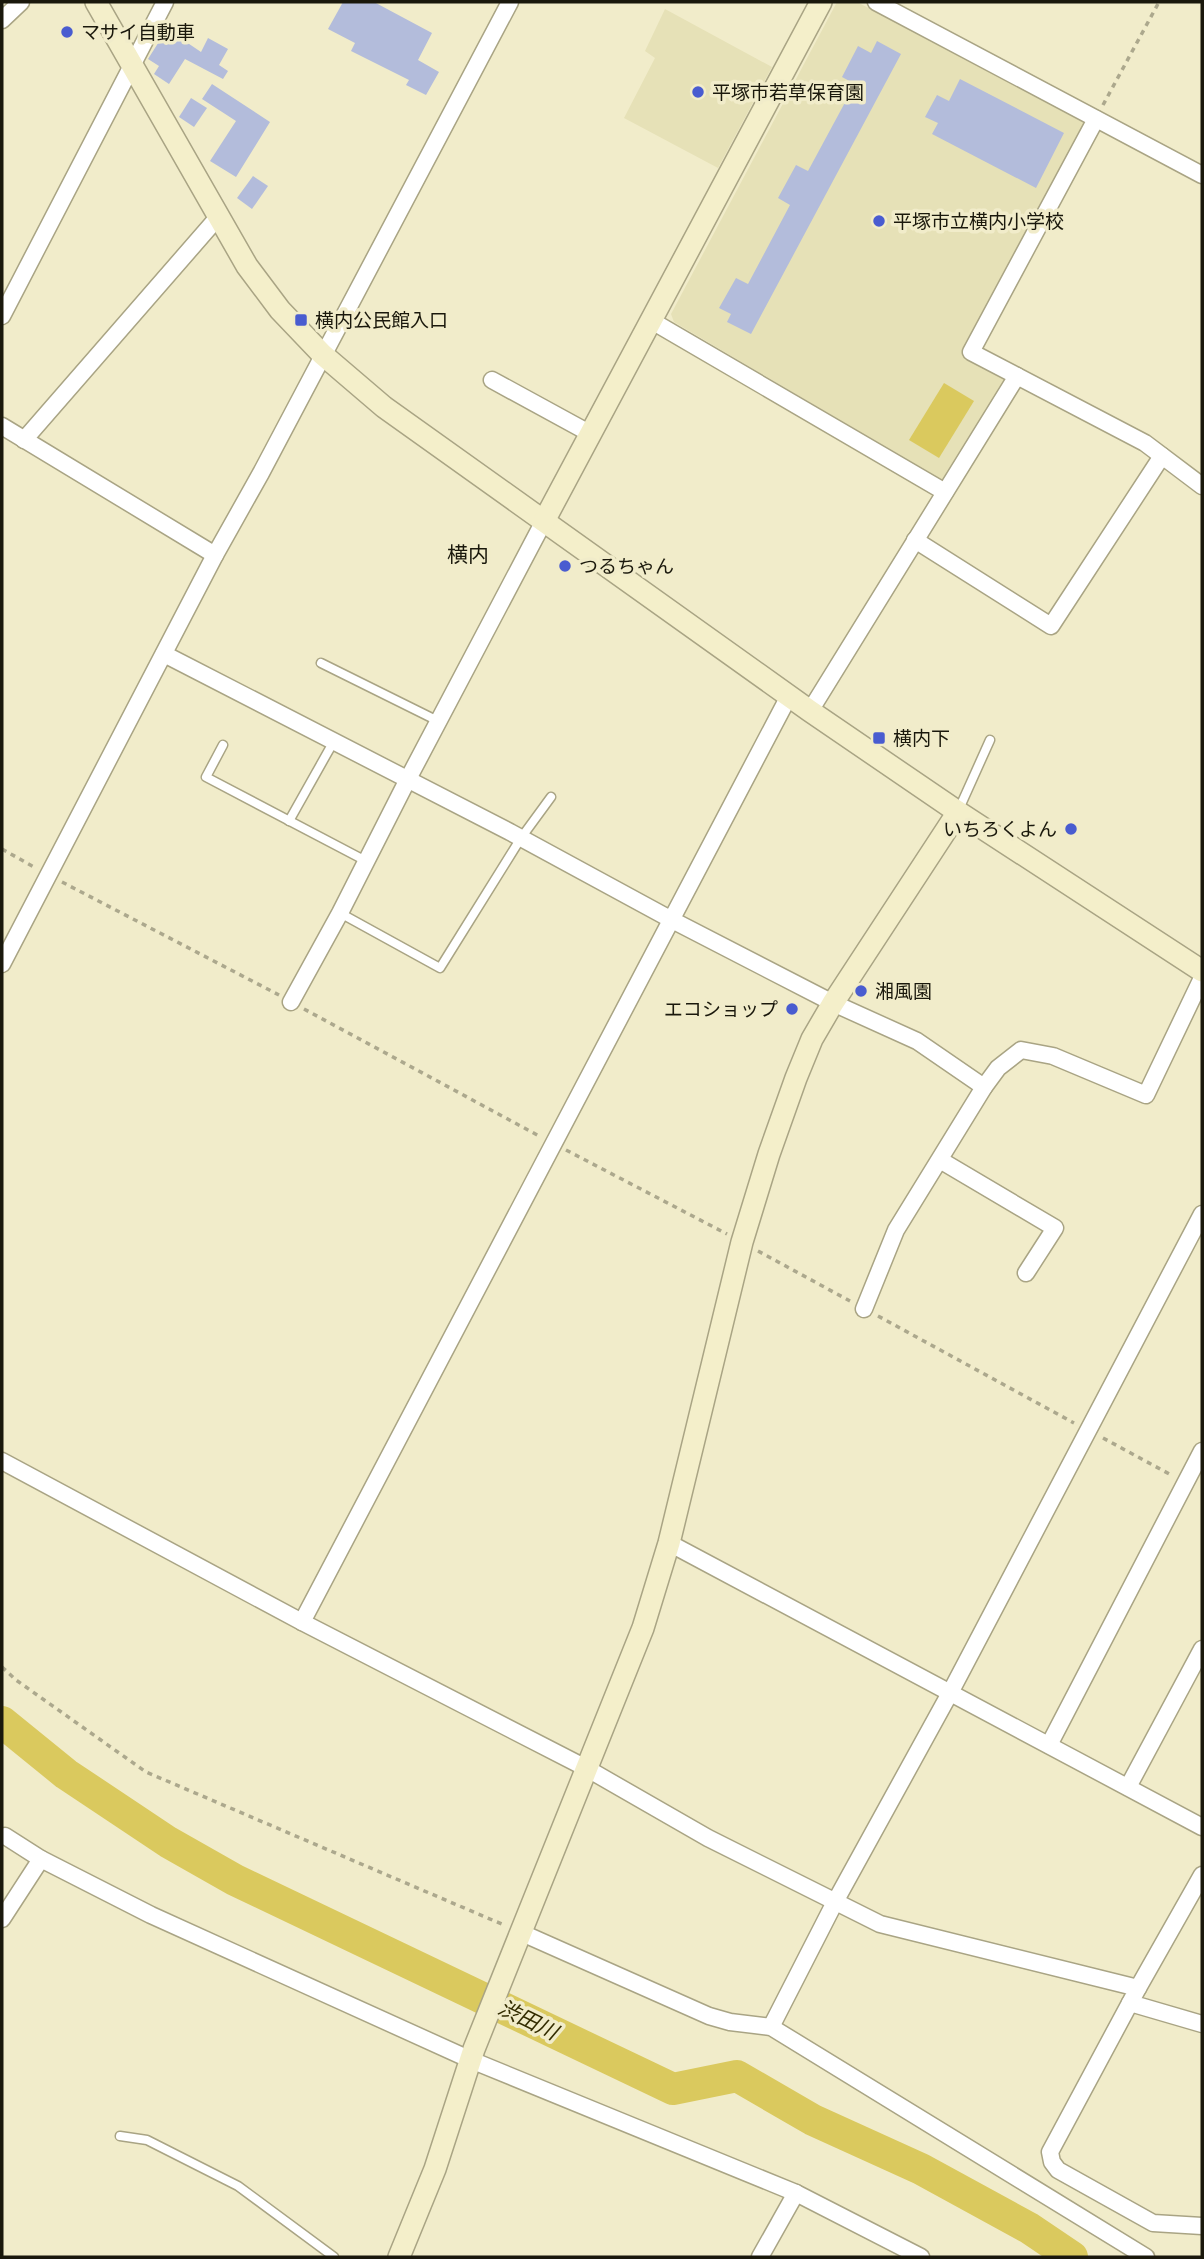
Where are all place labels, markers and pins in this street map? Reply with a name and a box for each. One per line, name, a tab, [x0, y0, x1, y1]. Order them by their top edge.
place label: マサイ自動車	[81, 20, 195, 43]
marker: マサイ自動車	[59, 24, 75, 40]
place label: 平塚市若草保育園	[712, 80, 864, 103]
marker: 平塚市若草保育園	[690, 84, 706, 100]
place label: 平塚市立横内小学校	[893, 209, 1064, 232]
marker: 平塚市立横内小学校	[871, 213, 887, 229]
place label: 横内公民館入口	[315, 308, 448, 331]
marker: 横内公民館入口	[293, 312, 309, 328]
place label: つるちゃん	[579, 554, 674, 577]
marker: つるちゃん	[557, 558, 573, 574]
place label: 横内下	[893, 726, 950, 749]
marker: 横内下	[871, 730, 887, 746]
place label: いちろくよん	[943, 817, 1057, 840]
marker: いちろくよん	[1063, 821, 1079, 837]
place label: 湘風園	[875, 979, 932, 1002]
marker: 湘風園	[853, 983, 869, 999]
place label: エコショップ	[664, 997, 778, 1020]
marker: エコショップ	[784, 1001, 800, 1017]

